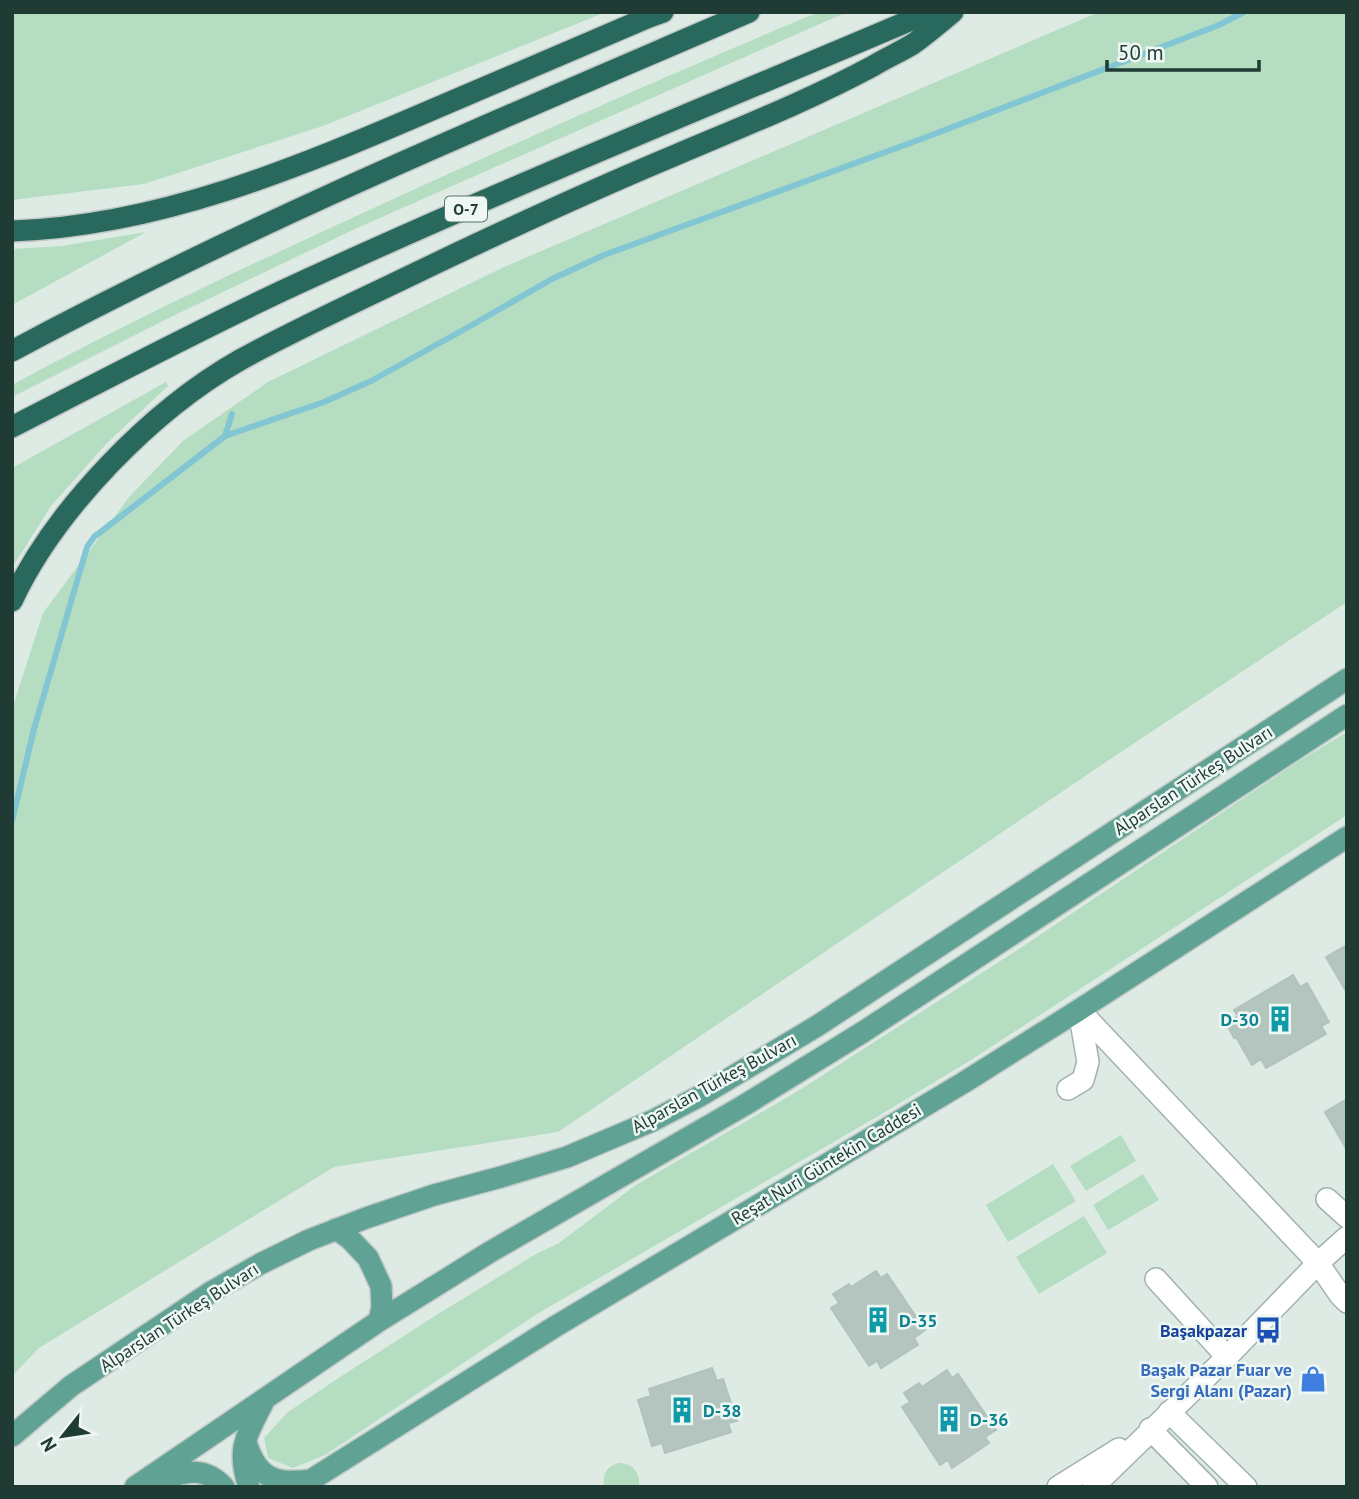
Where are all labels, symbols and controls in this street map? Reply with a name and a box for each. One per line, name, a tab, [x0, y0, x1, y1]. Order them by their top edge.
scale bar	[1107, 28, 1259, 72]
text: 50 m	[1118, 39, 1164, 66]
road number: O-7	[445, 196, 487, 222]
street label: Alparslan Türkeş Bulvarı	[1109, 720, 1277, 840]
building icon: D-30	[1265, 1004, 1295, 1034]
place label: D-30	[1220, 1008, 1259, 1031]
street label: Alparslan Türkeş Bulvarı	[628, 1028, 800, 1138]
street label: Reşat Nuri Güntekin Caddesi	[727, 1098, 925, 1230]
street label: Alparslan Türkeş Bulvarı	[95, 1257, 263, 1377]
building icon: D-35	[863, 1305, 893, 1335]
place label: D-35	[899, 1309, 938, 1332]
bus stop icon: Başakpazar	[1253, 1315, 1283, 1345]
place label: Başakpazar	[1160, 1319, 1248, 1342]
place label: Başak Pazar Fuar ve Sergi Alanı (Pazar)	[1140, 1358, 1292, 1402]
shop icon: Başak Pazar Fuar ve Sergi Alanı (Pazar)	[1298, 1364, 1328, 1394]
building icon: D-38	[667, 1395, 697, 1425]
place label: D-38	[703, 1399, 742, 1422]
north arrow	[28, 1401, 98, 1471]
building icon: D-36	[934, 1404, 964, 1434]
place label: D-36	[970, 1408, 1009, 1431]
text: N	[35, 1433, 62, 1456]

